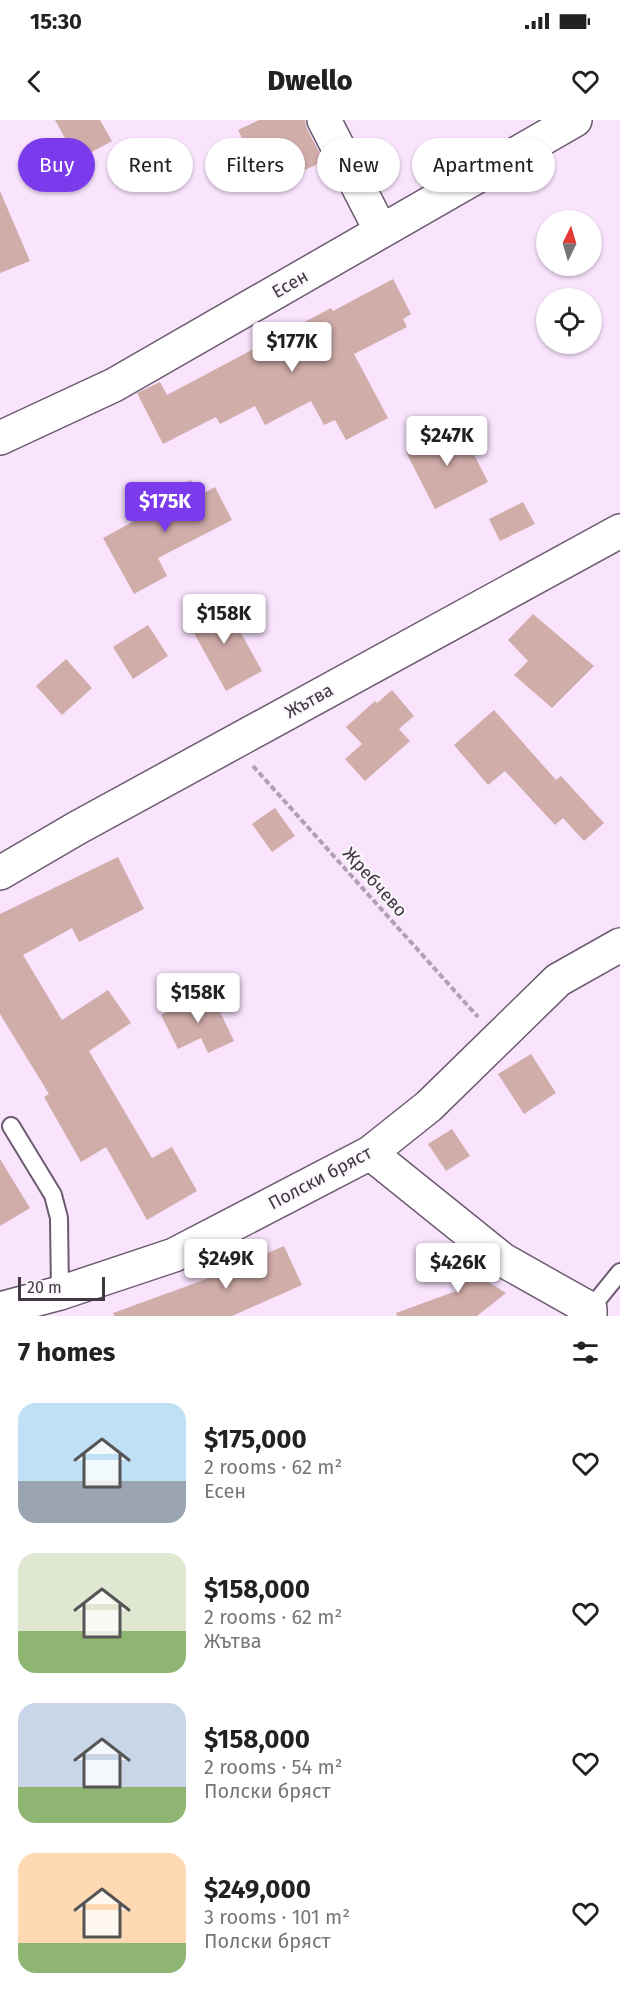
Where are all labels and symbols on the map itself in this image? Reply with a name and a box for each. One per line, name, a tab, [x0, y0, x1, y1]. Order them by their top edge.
north arrow	[536, 210, 602, 276]
street label: Есен	[268, 265, 312, 303]
pin: $177K	[250, 322, 334, 373]
pin: $247K	[405, 416, 489, 467]
pin: $175K	[123, 482, 207, 533]
pin: $158K	[182, 594, 266, 645]
street label: Жътва	[281, 679, 337, 723]
street label: Жребчево	[338, 843, 412, 921]
pin: $158K	[156, 973, 240, 1024]
street label: Полски бряст	[265, 1141, 376, 1214]
pin: $249K	[184, 1239, 268, 1290]
pin: $426K	[416, 1243, 500, 1294]
scale bar	[18, 1274, 105, 1302]

